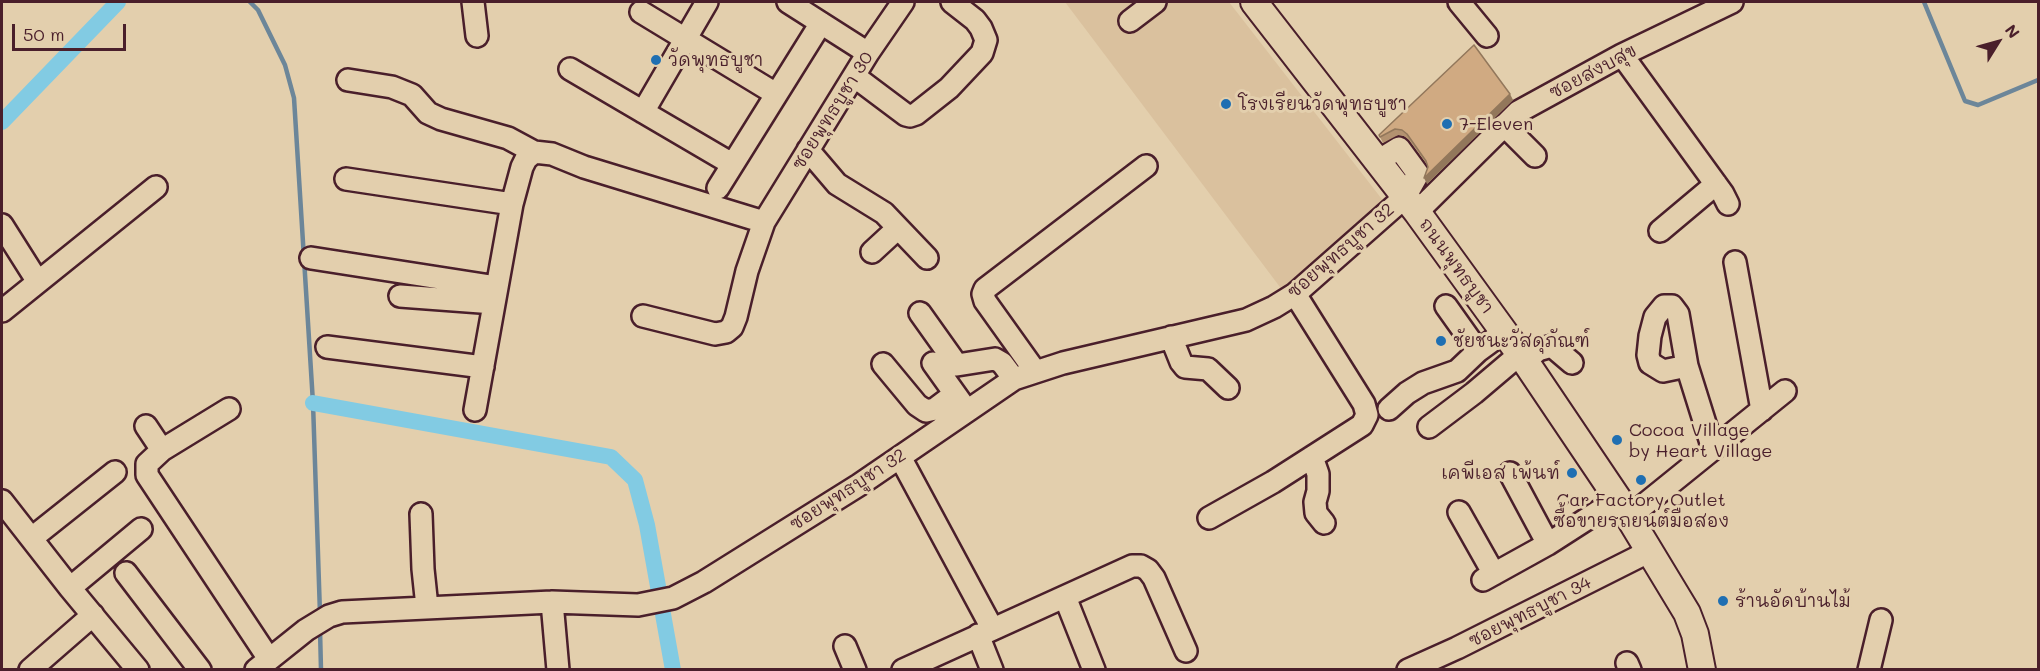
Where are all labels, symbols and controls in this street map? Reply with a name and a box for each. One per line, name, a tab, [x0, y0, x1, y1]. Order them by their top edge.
scale bar	[15, 12, 129, 50]
north arrow	[1968, 12, 2028, 72]
text: N	[2001, 20, 2025, 42]
text: 50 m	[23, 22, 65, 46]
street label: ซอยสงบสุข	[1546, 40, 1640, 104]
street label: ซอยพุทธบูชา 30	[788, 48, 878, 174]
place label: วัดพุทธบูชา	[668, 49, 763, 71]
marker: วัดพุทธบูชา	[649, 53, 663, 67]
place label: โรงเรียนวัดพุทธบูชา	[1238, 93, 1407, 115]
marker: โรงเรียนวัดพุทธบูชา	[1219, 97, 1233, 111]
place label: 7-Eleven	[1459, 113, 1533, 135]
marker: 7-Eleven	[1440, 117, 1454, 131]
street label: ซอยพุทธบูชา 32	[1283, 199, 1399, 303]
street label: ถนนพุทธบูชา	[1414, 214, 1498, 318]
place label: ชัยชนะวัสดุภัณฑ์	[1453, 330, 1590, 352]
marker: ชัยชนะวัสดุภัณฑ์	[1434, 334, 1448, 348]
place label: Cocoa Village by Heart Village	[1629, 419, 1772, 462]
marker: Cocoa Village by Heart Village	[1610, 433, 1624, 447]
street label: ซอยพุทธบูชา 32	[786, 444, 910, 536]
place label: เคพีเอส เพ้นท์	[1441, 462, 1560, 484]
marker: เคพีเอส เพ้นท์	[1565, 466, 1579, 480]
marker: Car Factory Outlet ซื้อขายรถยนต์มือสอง	[1634, 473, 1648, 487]
place label: Car Factory Outlet ซื้อขายรถยนต์มือสอง	[1553, 489, 1729, 532]
street label: ซอยพุทธบูชา 34	[1465, 572, 1595, 652]
place label: ร้านอัดบ้านไม้	[1735, 590, 1851, 612]
marker: ร้านอัดบ้านไม้	[1716, 594, 1730, 608]

